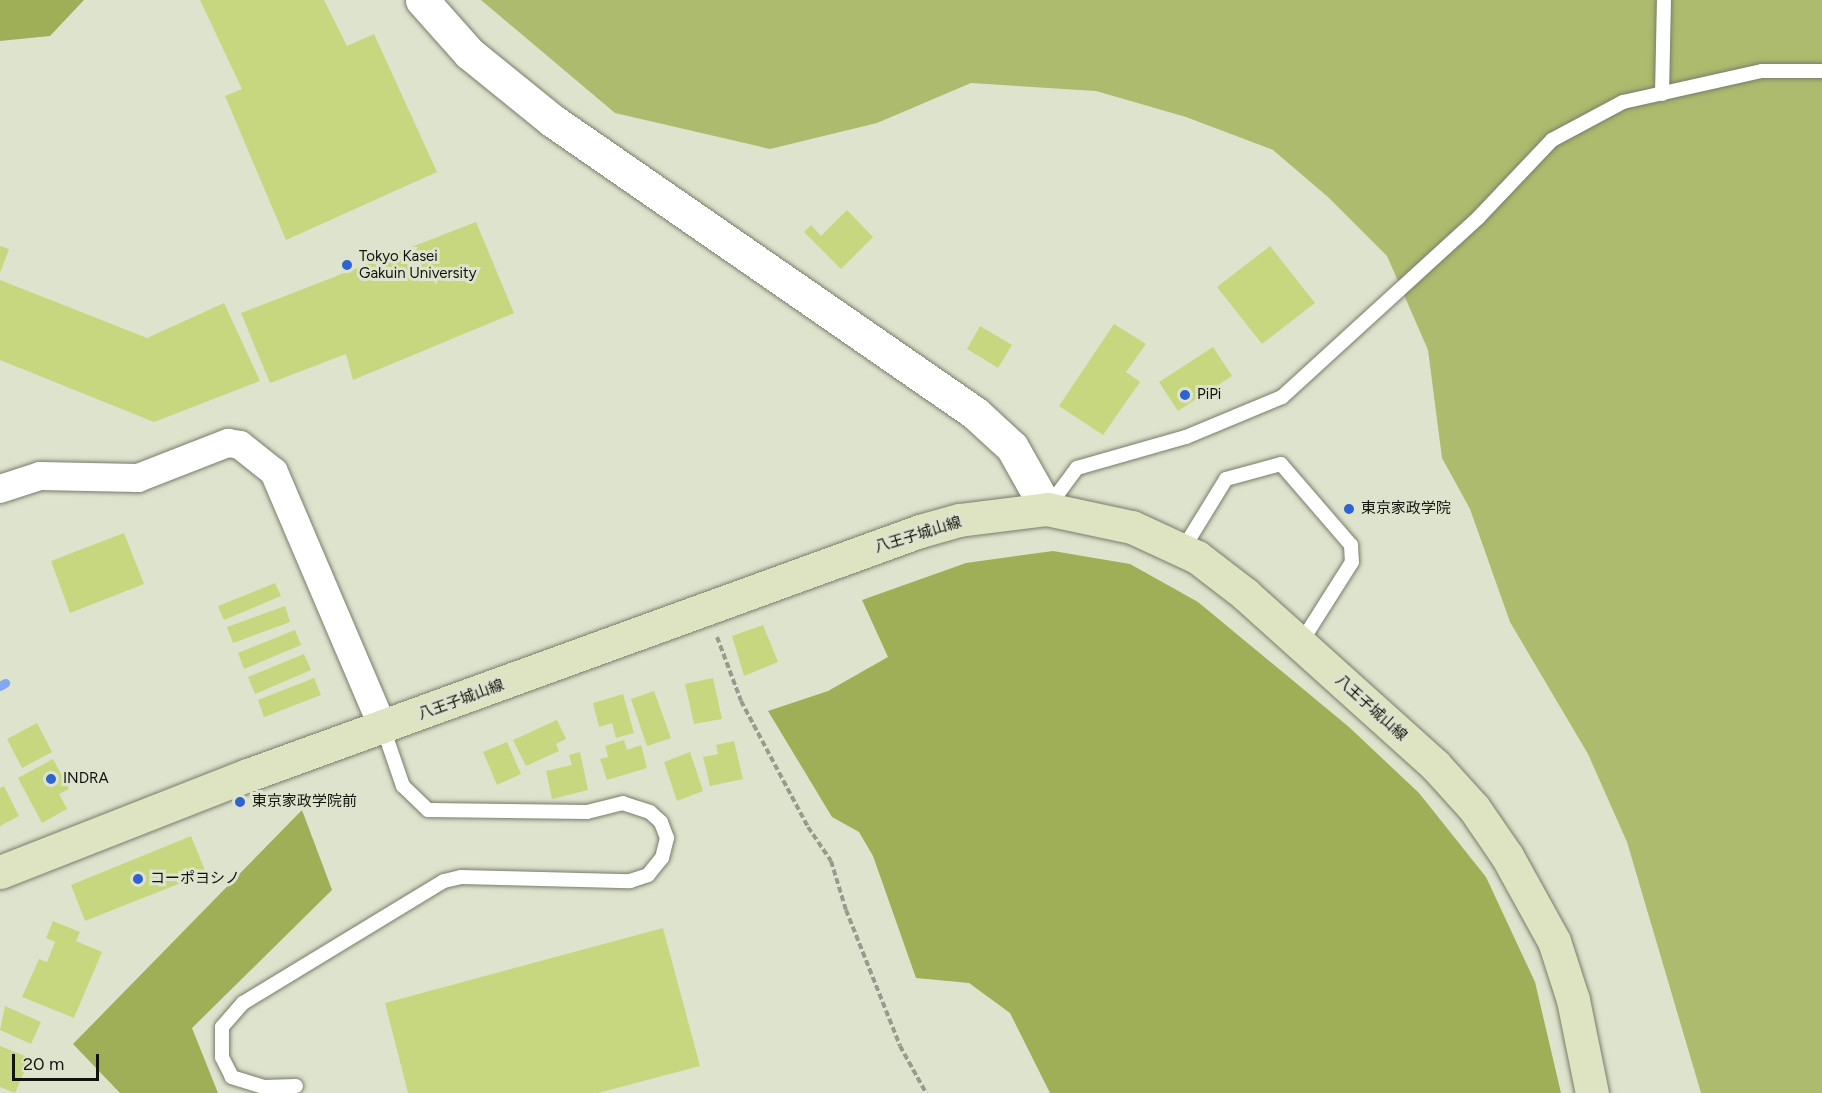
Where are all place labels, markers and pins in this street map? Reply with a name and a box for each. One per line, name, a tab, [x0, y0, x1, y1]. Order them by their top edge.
place label: Tokyo Kasei Gakuin University	[359, 247, 477, 282]
marker: Tokyo Kasei Gakuin University	[340, 258, 354, 272]
place label: PiPi	[1197, 386, 1221, 404]
marker: PiPi	[1178, 388, 1192, 402]
place label: 東京家政学院	[1361, 500, 1451, 518]
marker: 東京家政学院	[1342, 502, 1356, 516]
place label: INDRA	[63, 770, 109, 788]
marker: INDRA	[44, 772, 58, 786]
place label: 東京家政学院前	[252, 793, 357, 811]
marker: 東京家政学院前	[233, 795, 247, 809]
place label: コーポヨシノ	[150, 870, 240, 888]
marker: コーポヨシノ	[131, 872, 145, 886]

